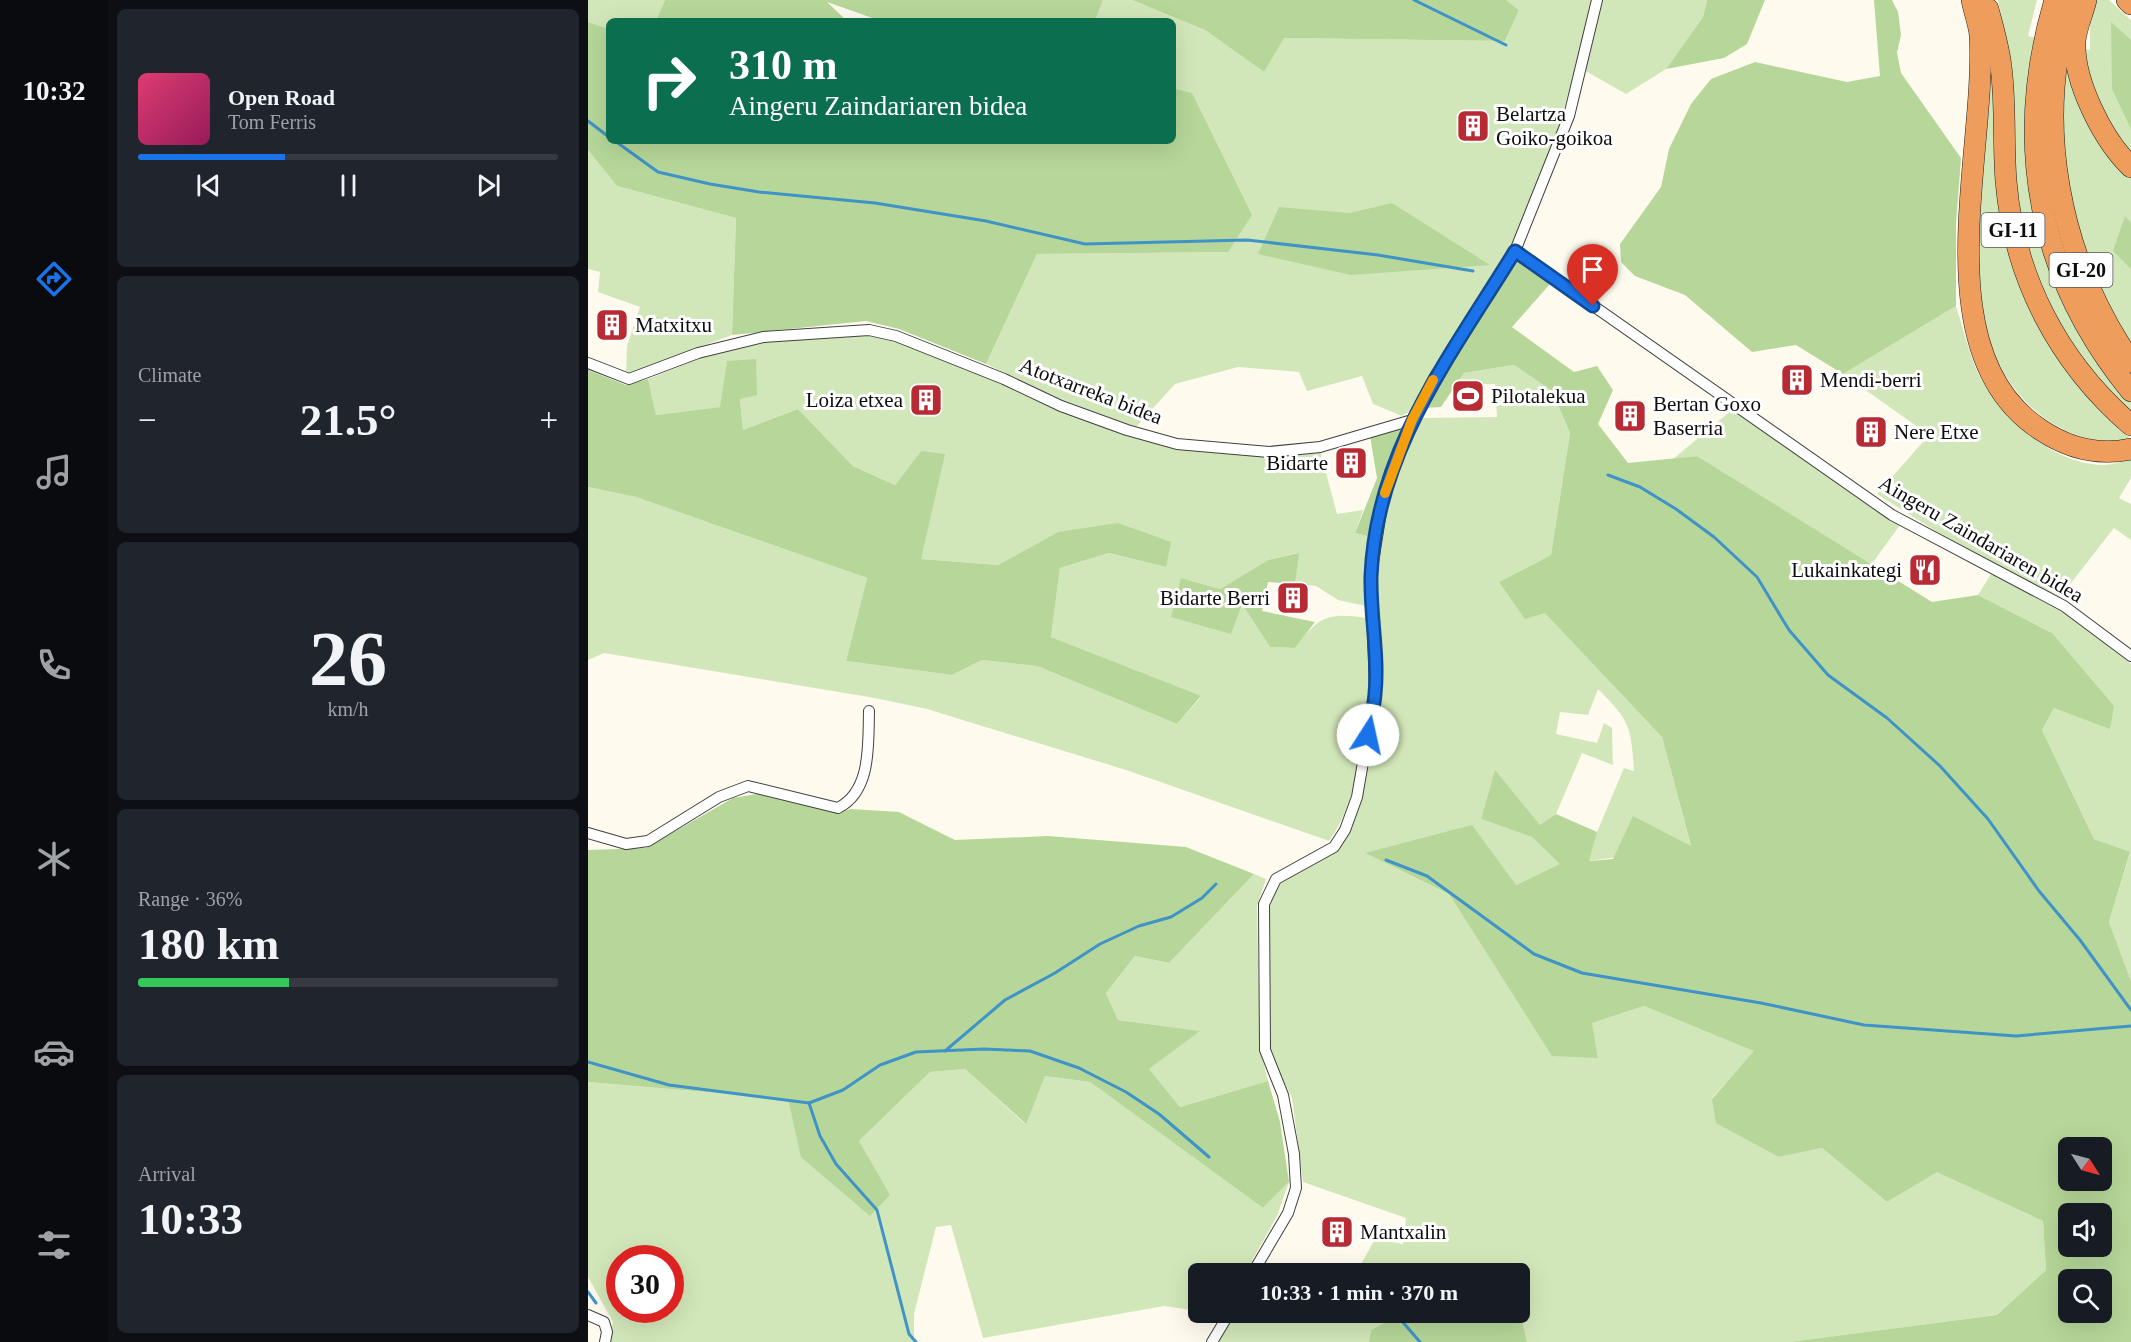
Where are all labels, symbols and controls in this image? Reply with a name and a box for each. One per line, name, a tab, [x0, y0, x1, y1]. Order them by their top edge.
icon: right	[630, 42, 708, 120]
text: 310 m	[729, 42, 838, 88]
text: 10:32	[23, 76, 86, 106]
text: Open Road	[228, 85, 335, 110]
text: Aingeru Zaindariaren bidea	[729, 91, 1027, 121]
place label: Belartza Goiko-goikoa	[1496, 102, 1613, 150]
building icon: Belartza Goiko-goikoa	[1455, 108, 1491, 144]
text: Tom Ferris	[228, 111, 316, 133]
icon: previous	[192, 169, 225, 202]
icon: pause	[332, 169, 365, 202]
icon: next	[472, 169, 505, 202]
road number: GI-11	[1982, 213, 2044, 247]
pin	[1567, 244, 1618, 306]
icon: arrive	[1576, 253, 1609, 286]
road number: GI-20	[2050, 253, 2112, 287]
icon: directions	[33, 258, 75, 300]
building icon: Matxitxu	[594, 307, 630, 343]
place label: Matxitxu	[635, 313, 712, 337]
street label: Atotxarreka bidea	[1016, 353, 1166, 430]
building icon: Mendi-berri	[1779, 362, 1815, 398]
text: Climate	[138, 364, 201, 386]
place label: Mendi-berri	[1820, 368, 1922, 392]
sports icon: Pilotalekua	[1450, 378, 1486, 414]
building icon: Loiza etxea	[908, 382, 944, 418]
place label: Pilotalekua	[1491, 384, 1586, 408]
place label: Loiza etxea	[806, 388, 904, 412]
place label: Bertan Goxo Baserria	[1653, 392, 1761, 440]
text: 21.5°	[300, 395, 396, 445]
building icon: Bertan Goxo Baserria	[1612, 398, 1648, 434]
text: −	[138, 402, 157, 438]
text: +	[539, 402, 558, 438]
building icon: Nere Etxe	[1853, 414, 1889, 450]
place label: Nere Etxe	[1894, 420, 1979, 444]
building icon: Bidarte	[1333, 445, 1369, 481]
icon: music	[33, 451, 75, 493]
place label: Bidarte	[1266, 451, 1328, 475]
street label: Aingeru Zaindariaren bidea	[1875, 471, 2088, 608]
restaurant icon: Lukainkategi	[1907, 552, 1943, 588]
place label: Lukainkategi	[1791, 558, 1902, 582]
building icon: Bidarte Berri	[1275, 580, 1311, 616]
place label: Bidarte Berri	[1160, 586, 1270, 610]
text: 26	[309, 615, 387, 702]
icon: phone	[33, 644, 75, 686]
text: km/h	[327, 698, 369, 720]
position arrow	[1336, 703, 1400, 767]
icon: climate	[33, 838, 75, 880]
text: Range · 36%	[138, 888, 242, 910]
text: 180 km	[138, 919, 279, 969]
icon: car	[33, 1031, 75, 1073]
north arrow	[2058, 1137, 2112, 1191]
map controls	[2058, 1137, 2112, 1323]
text: Arrival	[138, 1163, 196, 1185]
text: 10:33	[138, 1194, 243, 1244]
button: sound	[2058, 1203, 2112, 1257]
building icon: Mantxalin	[1319, 1214, 1355, 1250]
place label: Mantxalin	[1360, 1220, 1447, 1244]
icon: filters	[33, 1224, 75, 1266]
speed limit sign: 30	[606, 1245, 684, 1323]
button: search	[2058, 1269, 2112, 1323]
text: 10:33 · 1 min · 370 m	[1260, 1280, 1458, 1305]

